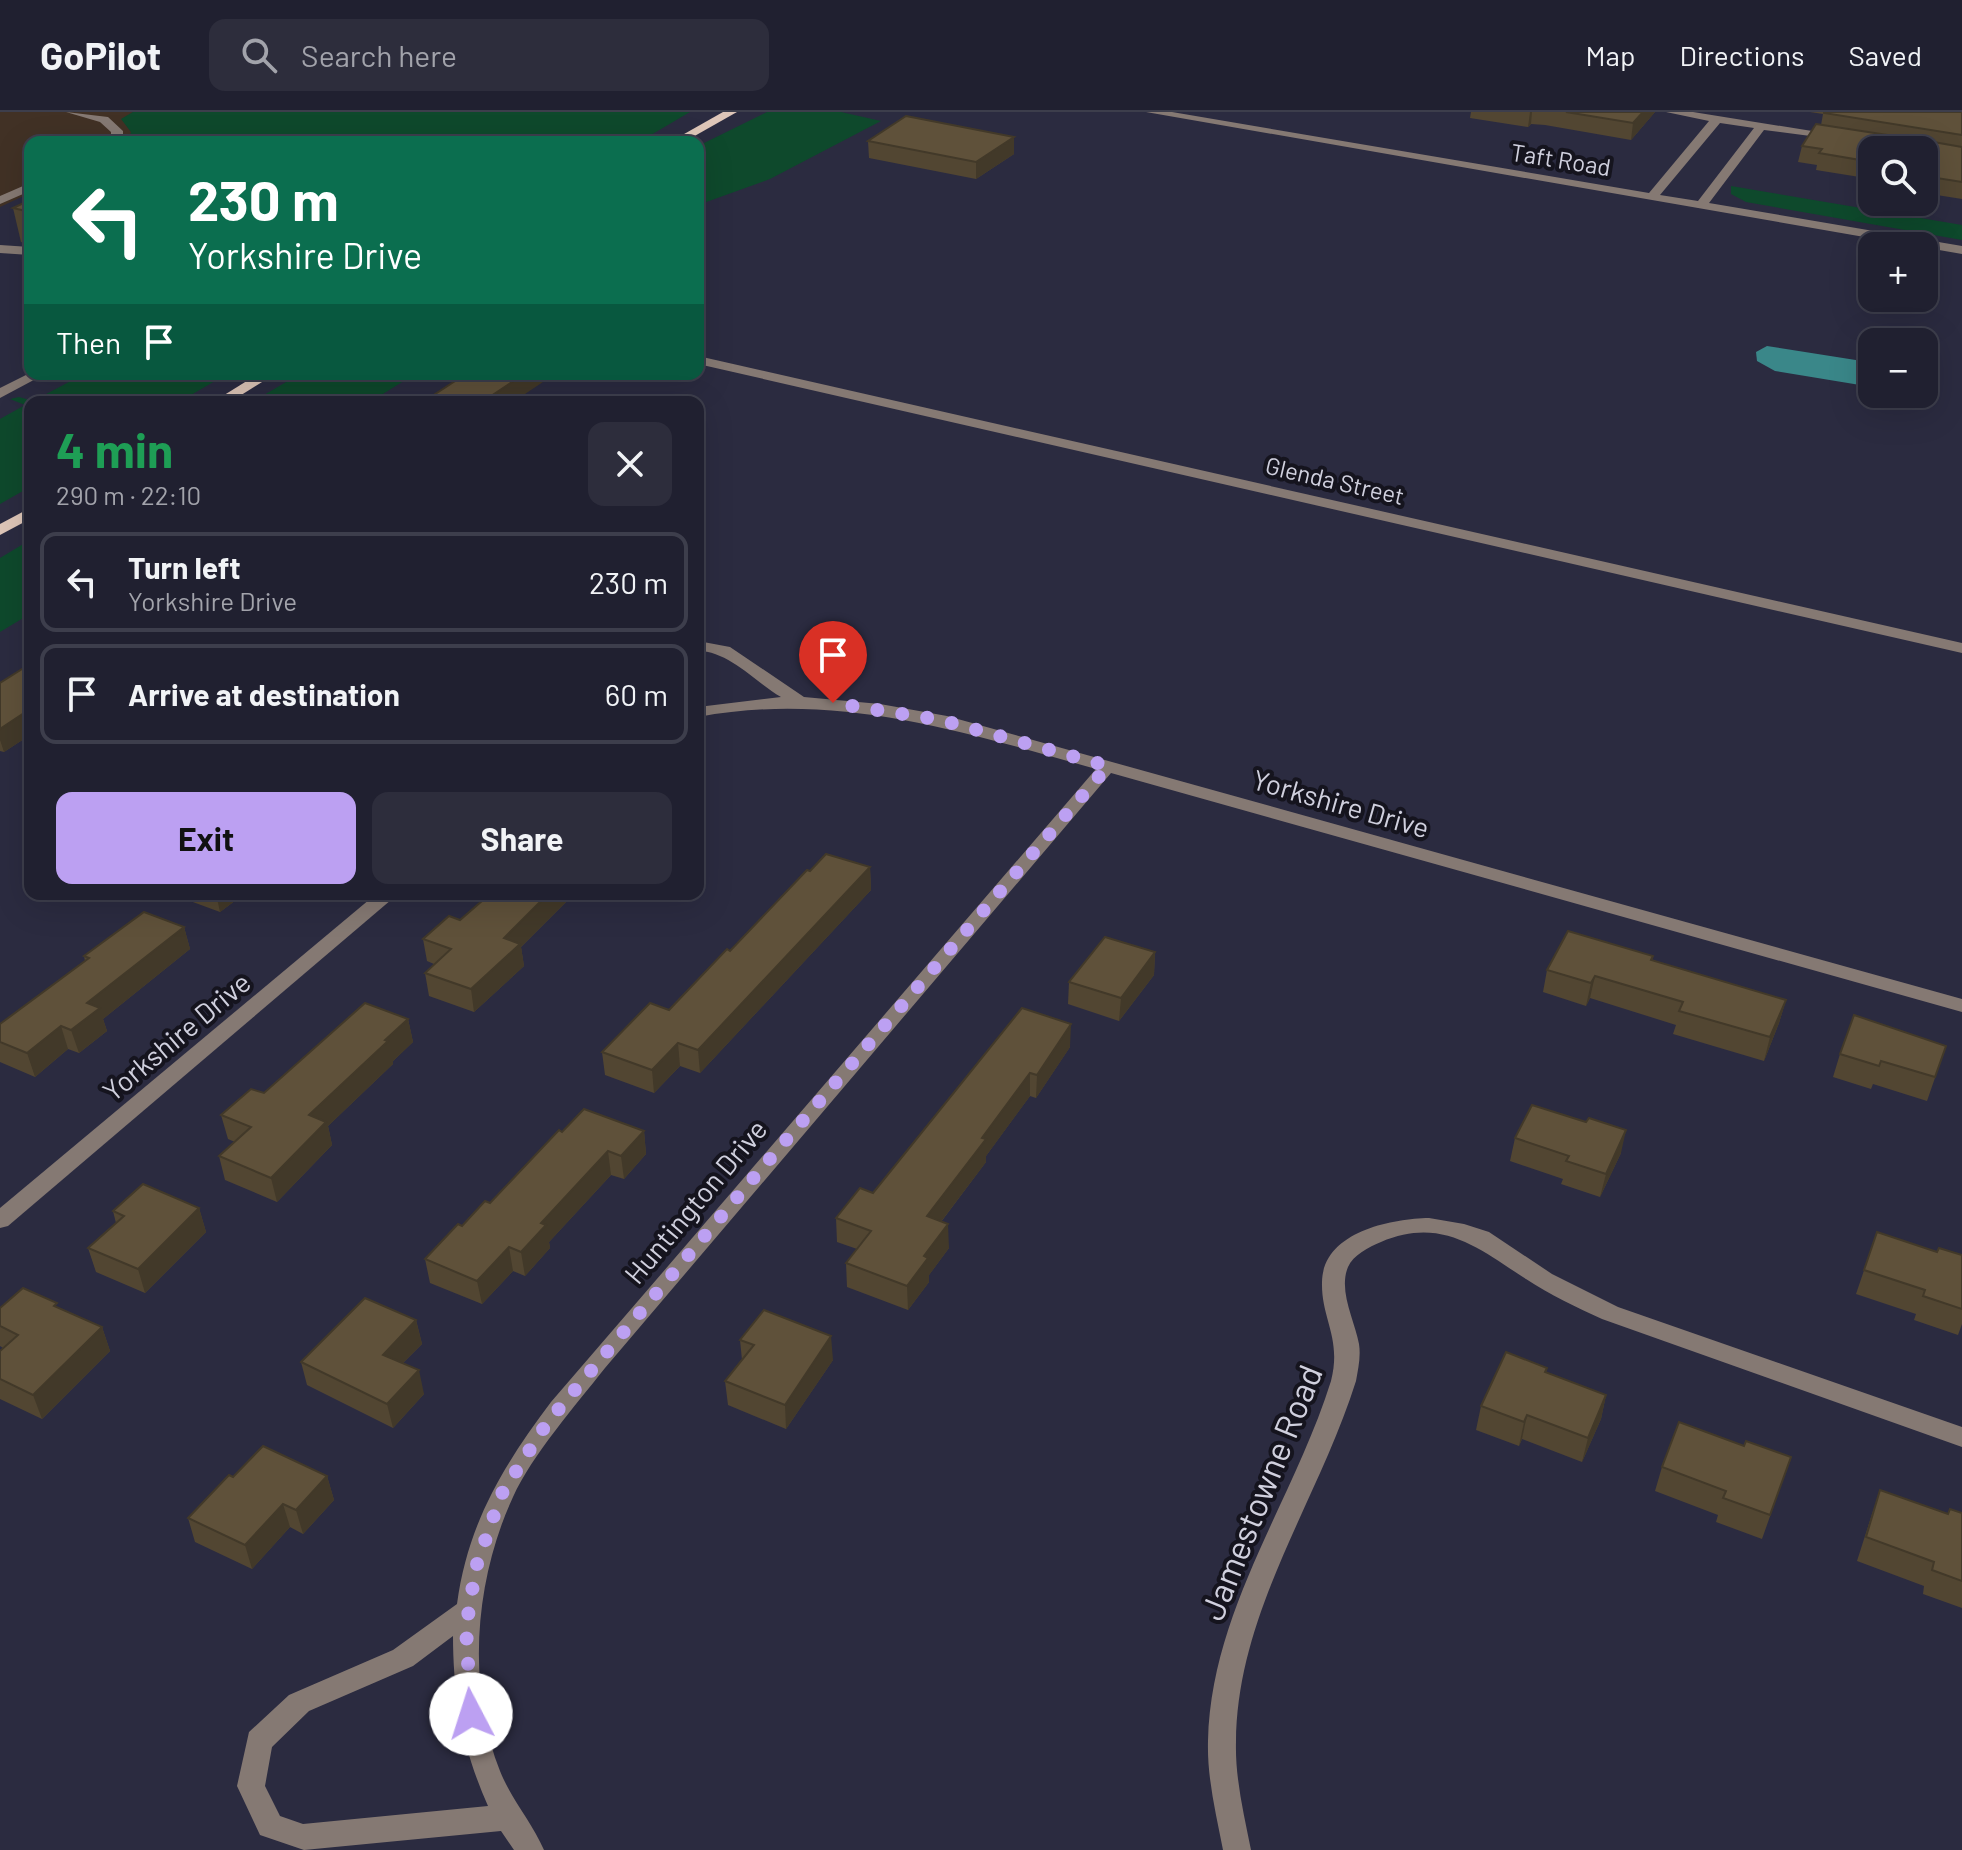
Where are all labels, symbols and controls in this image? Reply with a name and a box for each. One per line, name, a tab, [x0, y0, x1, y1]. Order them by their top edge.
search box	[209, 19, 769, 91]
text: GoPilot	[40, 32, 161, 78]
icon: search	[237, 33, 281, 77]
text: Search here	[301, 37, 457, 73]
text: Map	[1586, 38, 1635, 72]
text: Directions	[1679, 38, 1805, 72]
text: Saved	[1849, 38, 1922, 72]
map controls	[1858, 136, 1938, 408]
button: search	[1858, 136, 1938, 216]
street label: Taft Road	[1509, 137, 1613, 181]
text: 230 m	[188, 165, 339, 232]
icon: left	[56, 168, 160, 272]
button: +	[1858, 232, 1938, 312]
text: Yorkshire Drive	[188, 233, 422, 276]
icon: arrive	[137, 320, 181, 364]
text: Then	[56, 324, 121, 360]
button: −	[1858, 328, 1938, 408]
text: 4 min	[56, 420, 173, 478]
button: close	[588, 422, 672, 506]
street label: Glenda Street	[1263, 450, 1407, 510]
text: 290 m · 22:10	[56, 479, 201, 510]
text: Turn left	[128, 549, 241, 585]
icon: left	[60, 560, 104, 604]
text: 230 m	[589, 564, 668, 600]
text: Yorkshire Drive	[128, 585, 297, 616]
pin	[799, 621, 867, 703]
icon: arrive	[811, 633, 855, 677]
icon: arrive	[60, 672, 104, 716]
text: Arrive at destination	[128, 676, 400, 712]
text: 60 m	[605, 676, 668, 712]
street label: Yorkshire Drive	[1249, 762, 1433, 844]
button: Exit	[56, 792, 356, 884]
button: Share	[372, 792, 672, 884]
street label: Yorkshire Drive	[95, 964, 257, 1108]
street label: Huntington Drive	[616, 1112, 774, 1290]
street label: Jamestowne Road	[1190, 1358, 1330, 1626]
position arrow	[429, 1672, 513, 1756]

